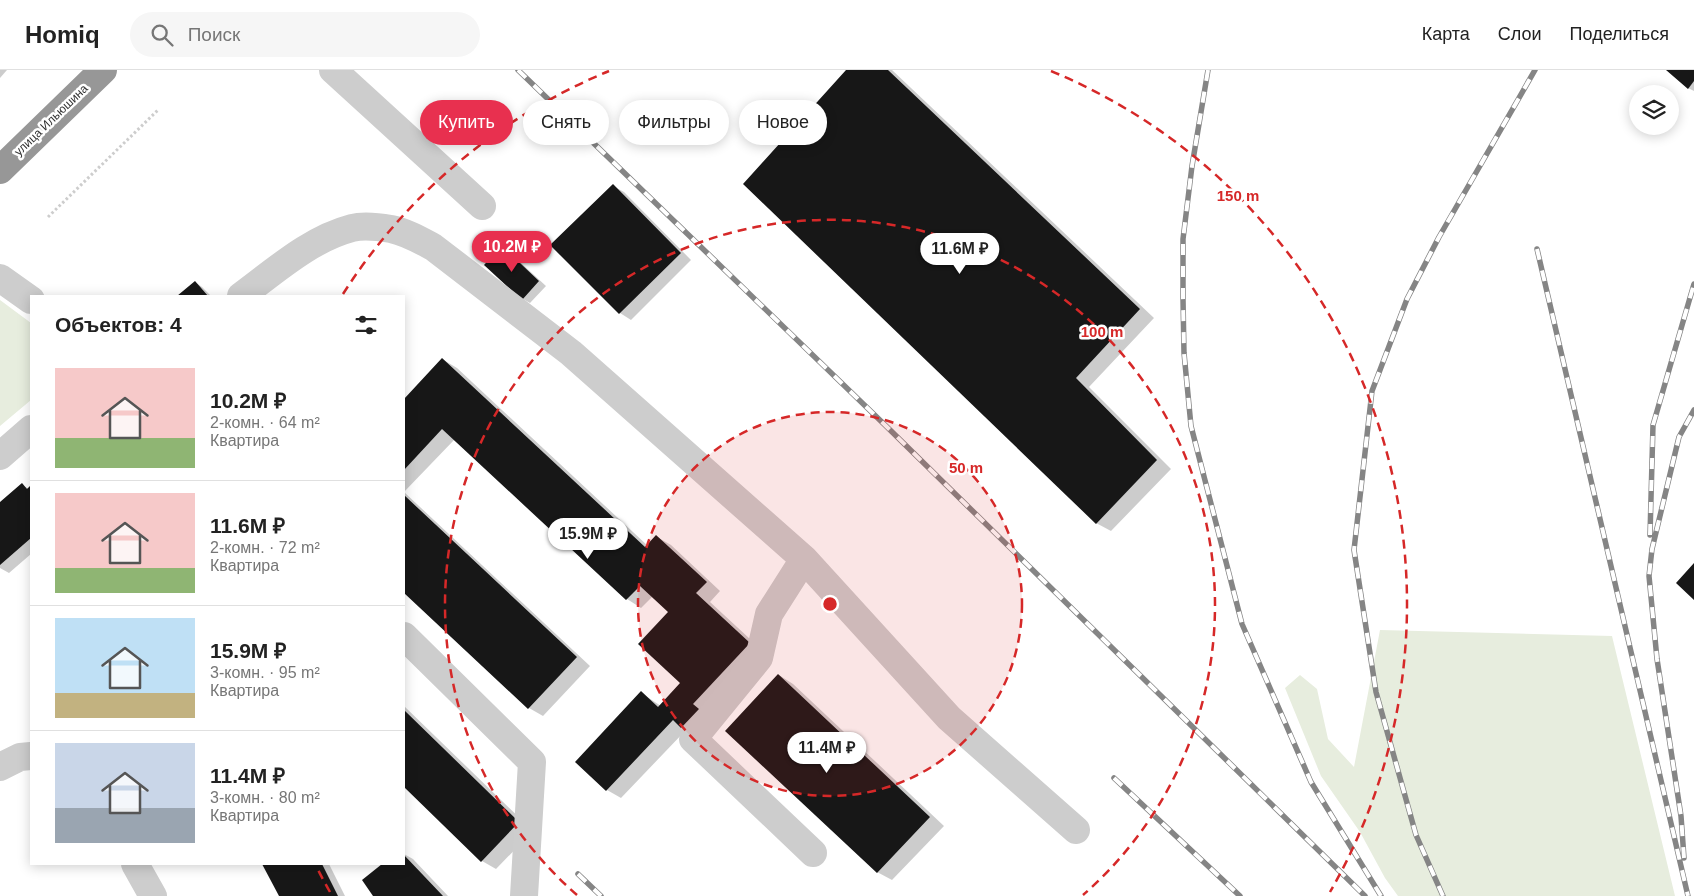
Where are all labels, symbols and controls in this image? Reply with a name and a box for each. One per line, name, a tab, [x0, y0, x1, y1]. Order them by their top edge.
search box	[130, 12, 480, 57]
text: Homiq	[25, 21, 100, 48]
icon: search	[148, 21, 176, 49]
text: Поиск	[188, 24, 240, 45]
text: Карта	[1422, 24, 1470, 44]
text: Слои	[1498, 24, 1542, 44]
text: Поделиться	[1570, 24, 1669, 44]
street label: улица Ильюшина	[11, 81, 91, 159]
map controls	[1629, 85, 1679, 135]
button: layers	[1629, 85, 1679, 135]
chip: Купить	[420, 100, 513, 145]
chip: Снять	[523, 100, 609, 145]
chip: Фильтры	[619, 100, 729, 145]
chip: Новое	[739, 100, 827, 145]
text: 150 m	[1217, 187, 1259, 204]
pin: 10.2M ₽	[466, 230, 558, 273]
pin: 11.6M ₽	[914, 232, 1006, 275]
text: 10.2M ₽	[483, 238, 541, 255]
text: 11.6M ₽	[931, 240, 989, 257]
icon: filters	[352, 311, 380, 339]
text: Объектов: 4	[55, 313, 182, 336]
text: 100 m	[1081, 323, 1123, 340]
icon: home	[95, 388, 155, 448]
text: 10.2M ₽	[210, 389, 286, 412]
text: 2-комн. · 64 m²	[210, 414, 320, 431]
text: Квартира	[210, 432, 279, 449]
text: 50 m	[949, 459, 983, 476]
icon: home	[95, 513, 155, 573]
text: 11.6M ₽	[210, 514, 285, 537]
pin: 15.9M ₽	[542, 518, 634, 560]
text: 15.9M ₽	[559, 525, 617, 542]
text: 2-комн. · 72 m²	[210, 539, 320, 556]
text: Квартира	[210, 557, 279, 574]
centre of rings	[821, 595, 839, 613]
icon: home	[95, 638, 155, 698]
text: 15.9M ₽	[210, 639, 286, 662]
text: 3-комн. · 95 m²	[210, 664, 320, 681]
text: Квартира	[210, 682, 279, 699]
pin: 11.4M ₽	[781, 732, 873, 774]
text: 11.4M ₽	[798, 739, 856, 756]
icon: home	[95, 763, 155, 823]
text: 11.4M ₽	[210, 764, 285, 787]
text: 3-комн. · 80 m²	[210, 789, 320, 806]
text: Квартира	[210, 807, 279, 824]

